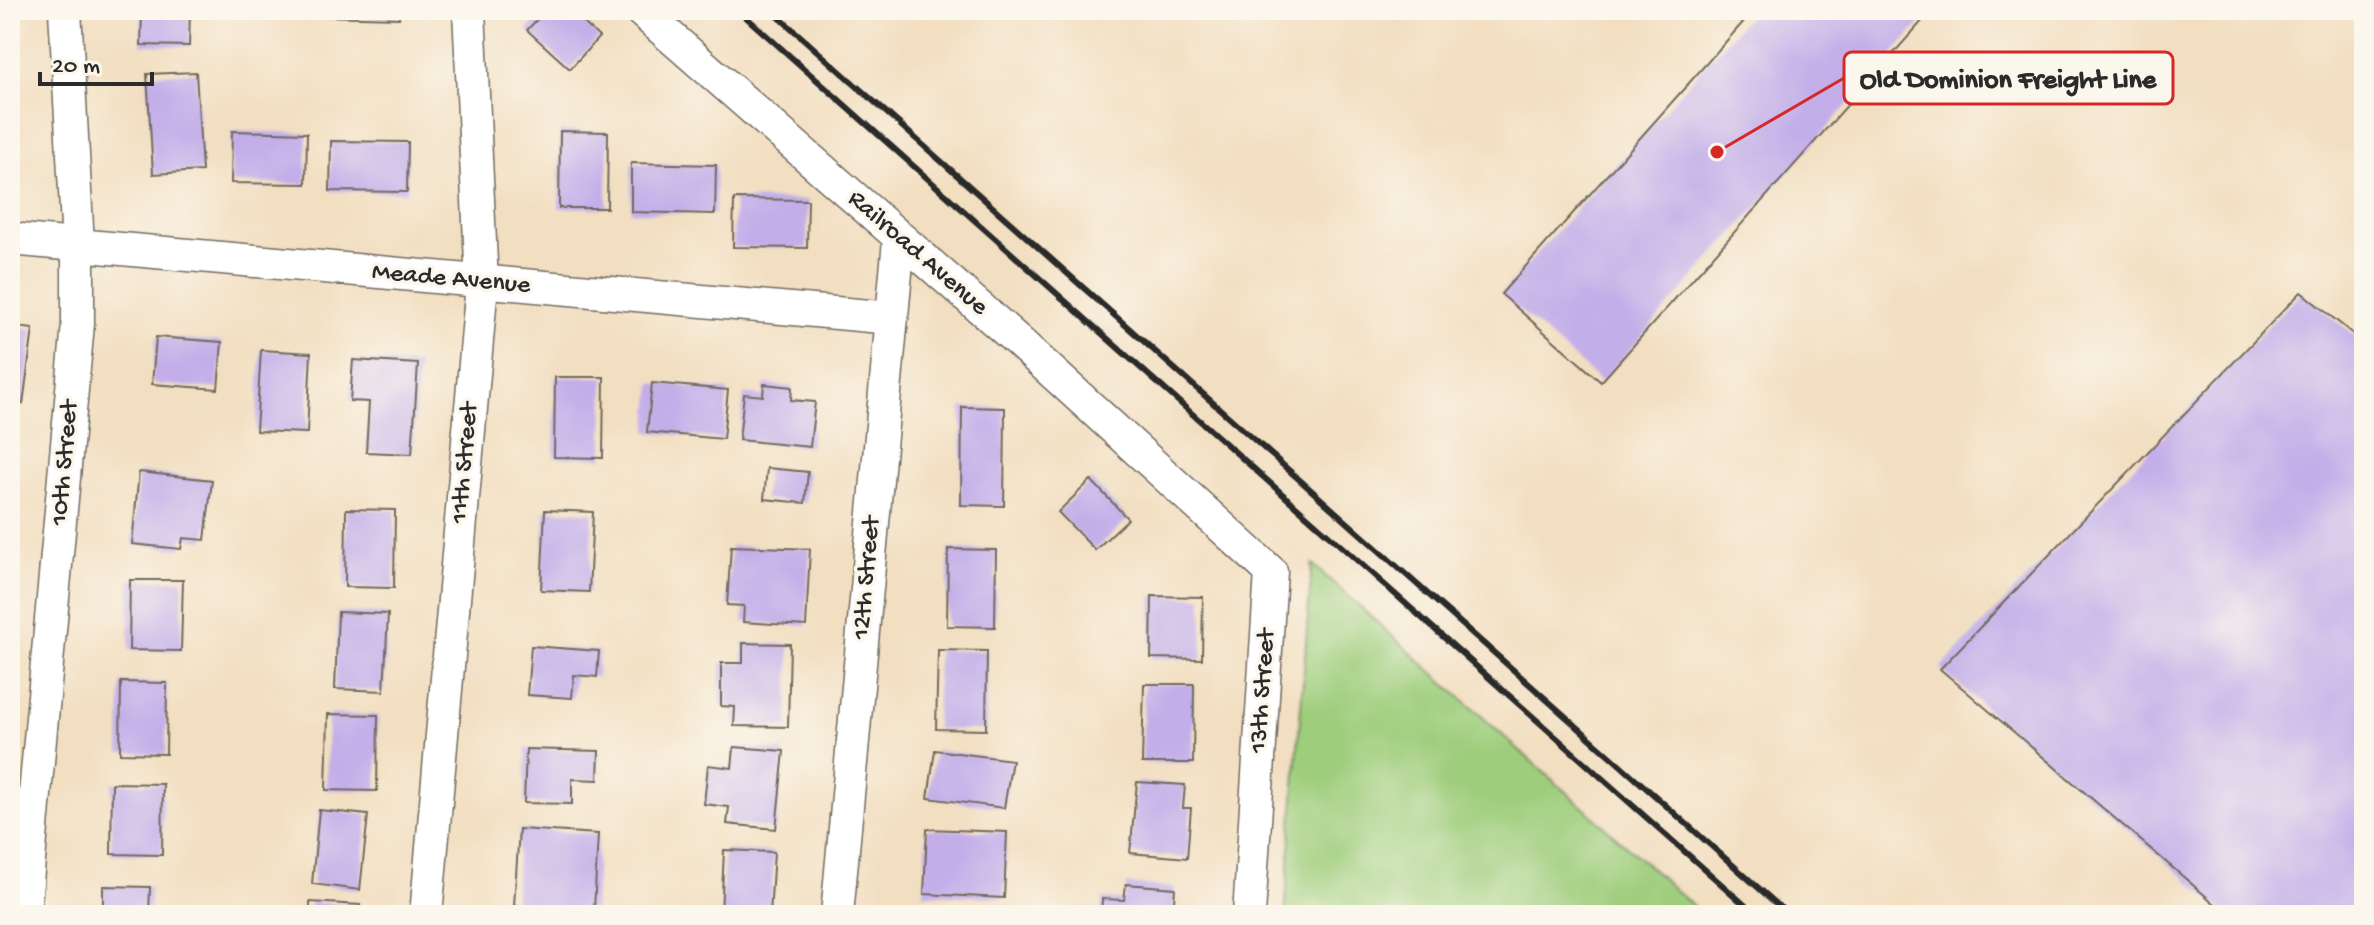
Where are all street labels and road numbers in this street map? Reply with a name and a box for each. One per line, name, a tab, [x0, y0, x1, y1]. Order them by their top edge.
street label: Railroad Avenue	[840, 185, 994, 324]
street label: Meade Avenue	[370, 258, 532, 302]
street label: 10th Street	[45, 397, 87, 528]
street label: 11th Street	[445, 399, 487, 526]
street label: 12th Street	[847, 513, 889, 642]
street label: 13th Street	[1244, 626, 1284, 755]

